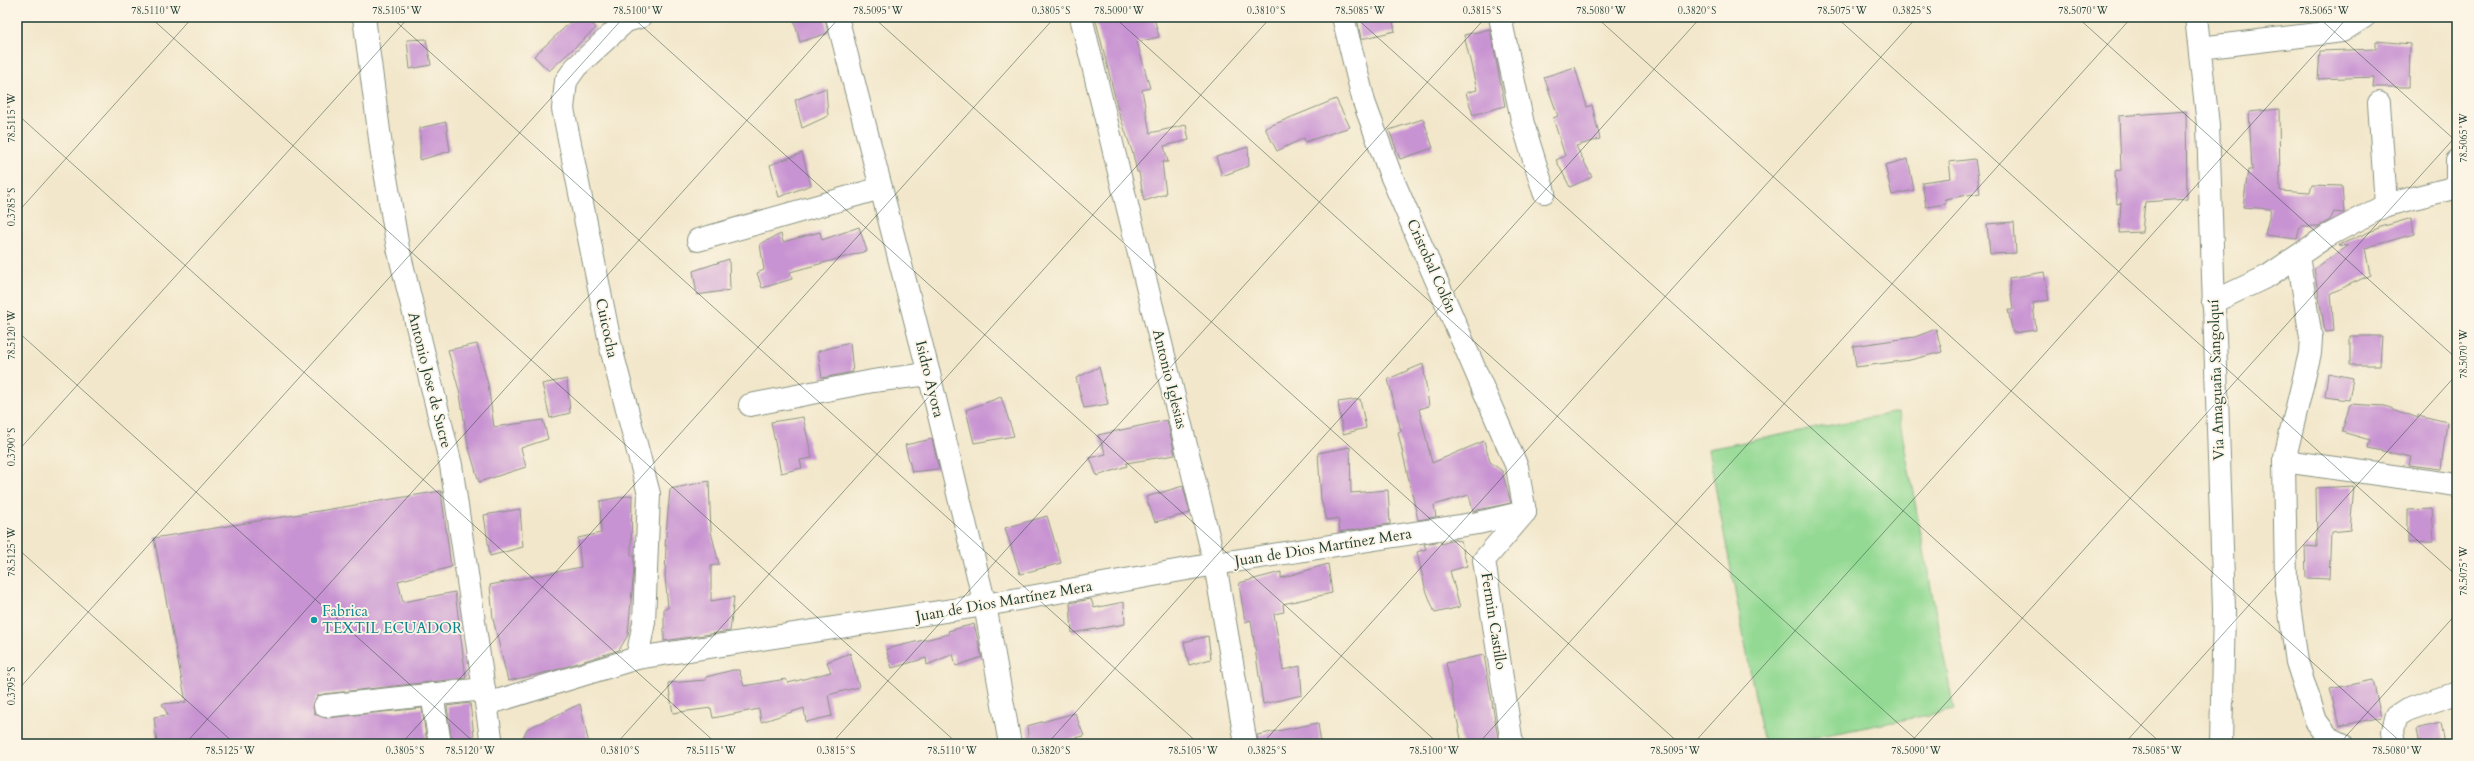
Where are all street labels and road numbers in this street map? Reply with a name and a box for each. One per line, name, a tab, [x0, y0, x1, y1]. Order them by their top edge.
street label: Cristobal Colón	[1402, 216, 1462, 317]
street label: Cuicocha	[591, 296, 623, 360]
street label: Via Amaguaña Sangolquí	[2203, 299, 2229, 461]
street label: Antonio Jose de Sucre	[403, 310, 457, 450]
street label: Antonio Iglesias	[1148, 327, 1192, 431]
street label: Isidro Ayora	[911, 338, 949, 420]
street label: Juan de Dios Martínez Mera	[1231, 523, 1413, 571]
street label: Fermin Castillo	[1476, 571, 1512, 671]
street label: Juan de Dios Martínez Mera	[912, 576, 1094, 627]

